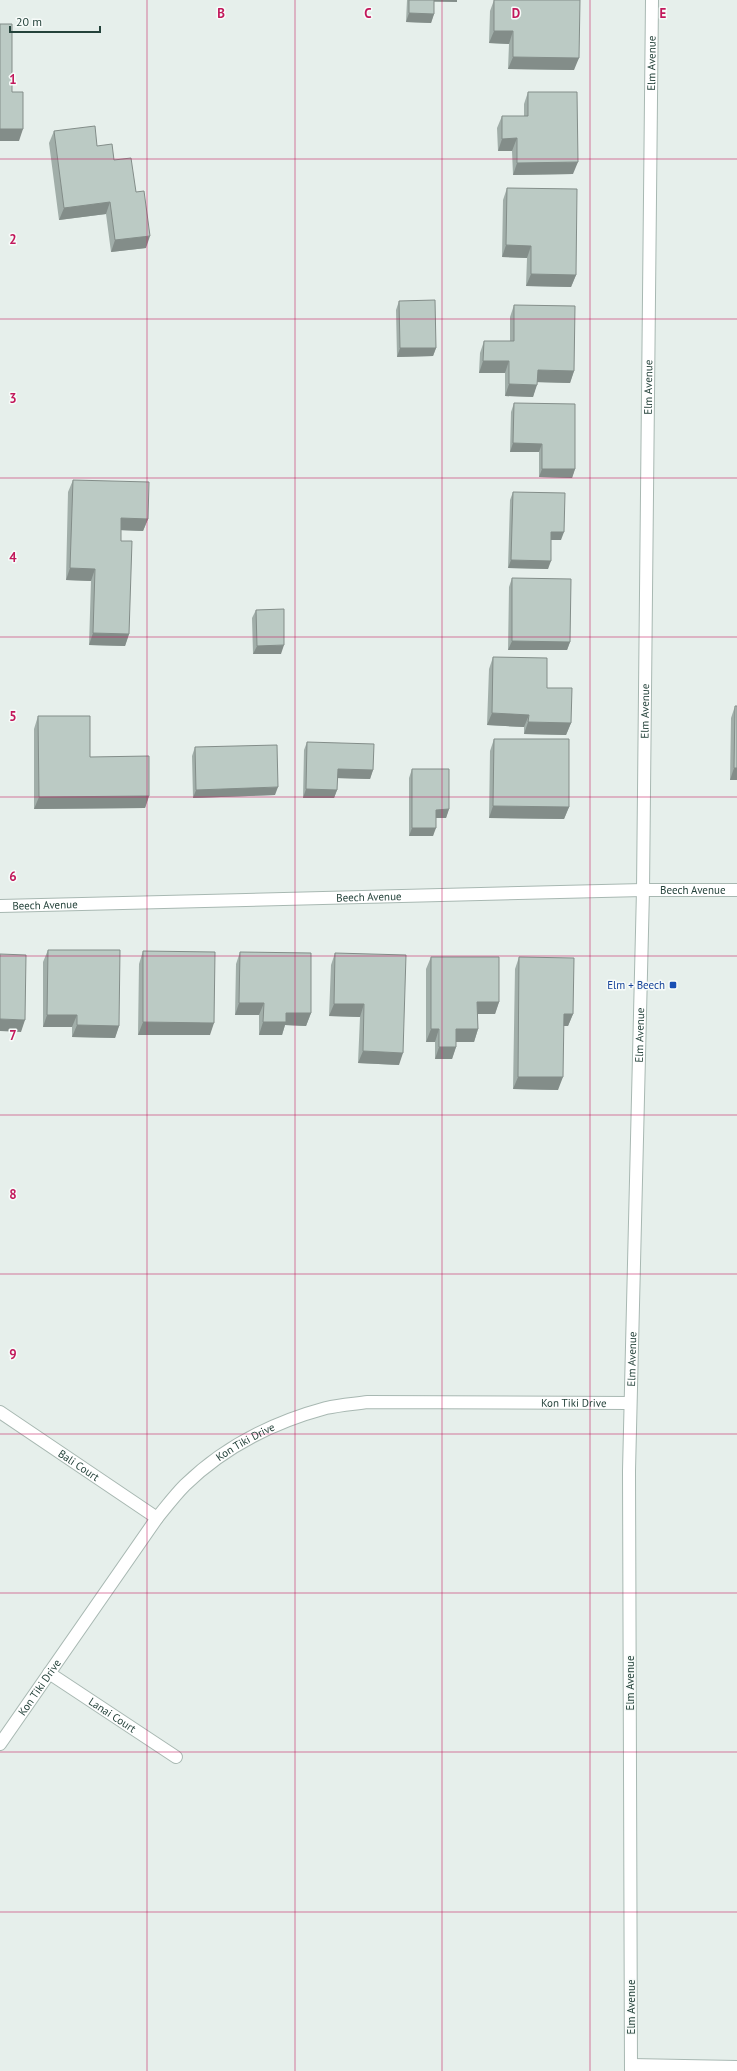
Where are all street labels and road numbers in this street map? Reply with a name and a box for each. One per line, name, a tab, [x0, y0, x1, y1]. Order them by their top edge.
street label: Elm Avenue	[644, 35, 659, 91]
street label: Elm Avenue	[641, 359, 655, 415]
street label: Elm Avenue	[638, 683, 652, 739]
street label: Beech Avenue	[660, 883, 726, 897]
street label: Beech Avenue	[336, 889, 402, 905]
street label: Beech Avenue	[12, 897, 78, 913]
street label: Elm Avenue	[632, 1007, 647, 1063]
street label: Elm Avenue	[624, 1331, 639, 1387]
street label: Kon Tiki Drive	[541, 1396, 607, 1410]
street label: Kon Tiki Drive	[213, 1420, 277, 1464]
street label: Bali Court	[56, 1446, 102, 1484]
street label: Elm Avenue	[623, 1655, 637, 1710]
street label: Kon Tiki Drive	[15, 1656, 64, 1718]
street label: Lanai Court	[86, 1694, 139, 1736]
street label: Elm Avenue	[624, 1979, 638, 2034]

